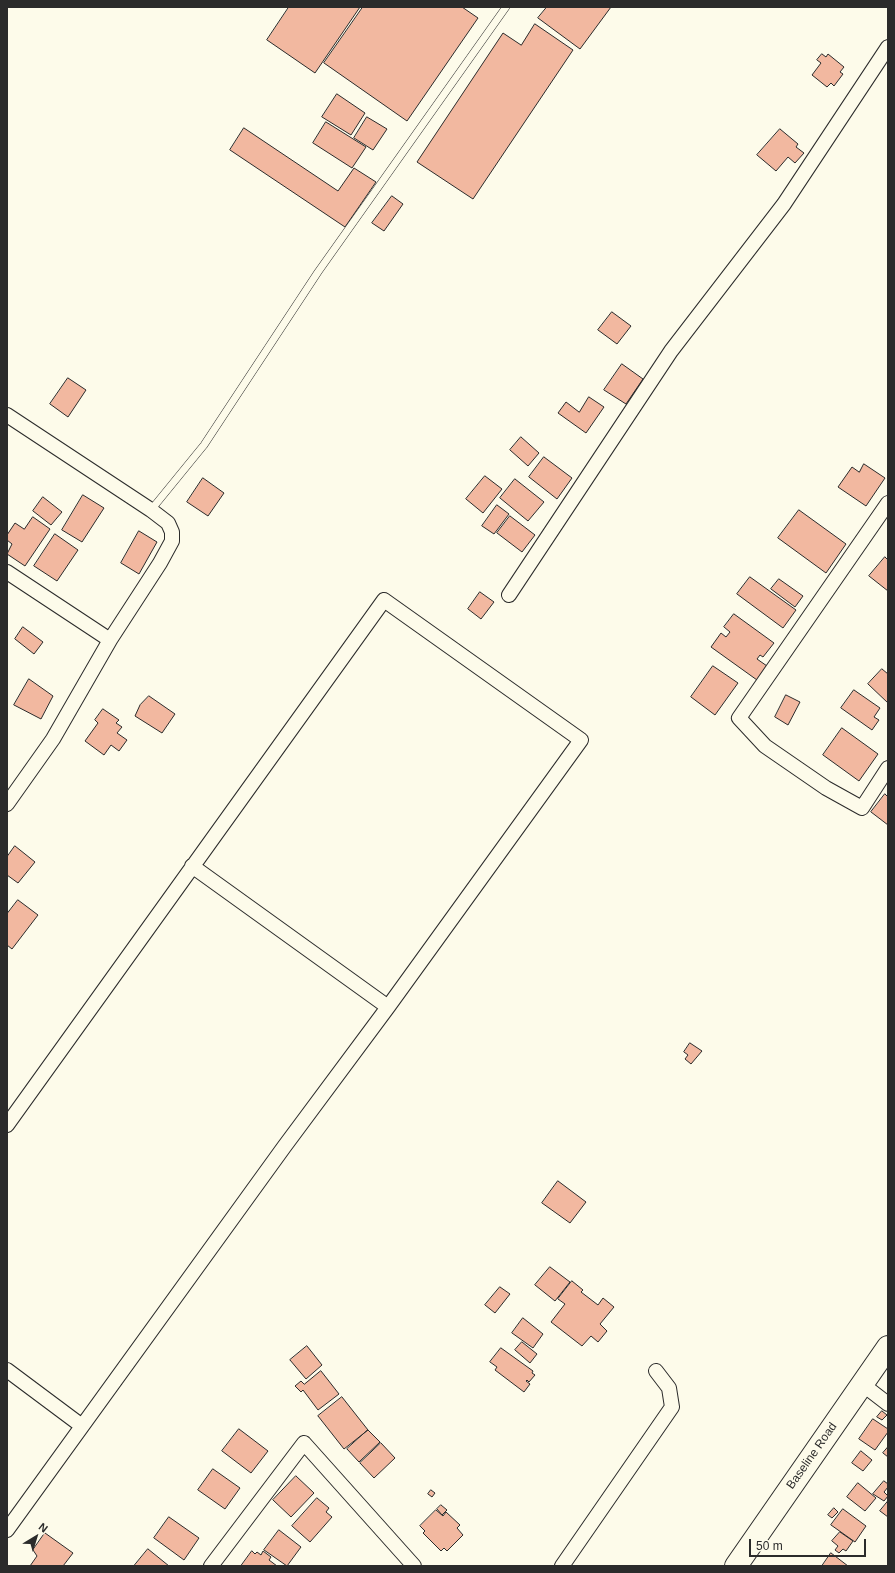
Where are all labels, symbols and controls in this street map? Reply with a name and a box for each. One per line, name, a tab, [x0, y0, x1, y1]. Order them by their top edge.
street label: Baseline Road	[784, 1420, 840, 1492]
north arrow	[16, 1517, 56, 1557]
text: N	[37, 1520, 50, 1535]
scale bar	[751, 1531, 868, 1557]
text: 50 m	[756, 1539, 783, 1553]

